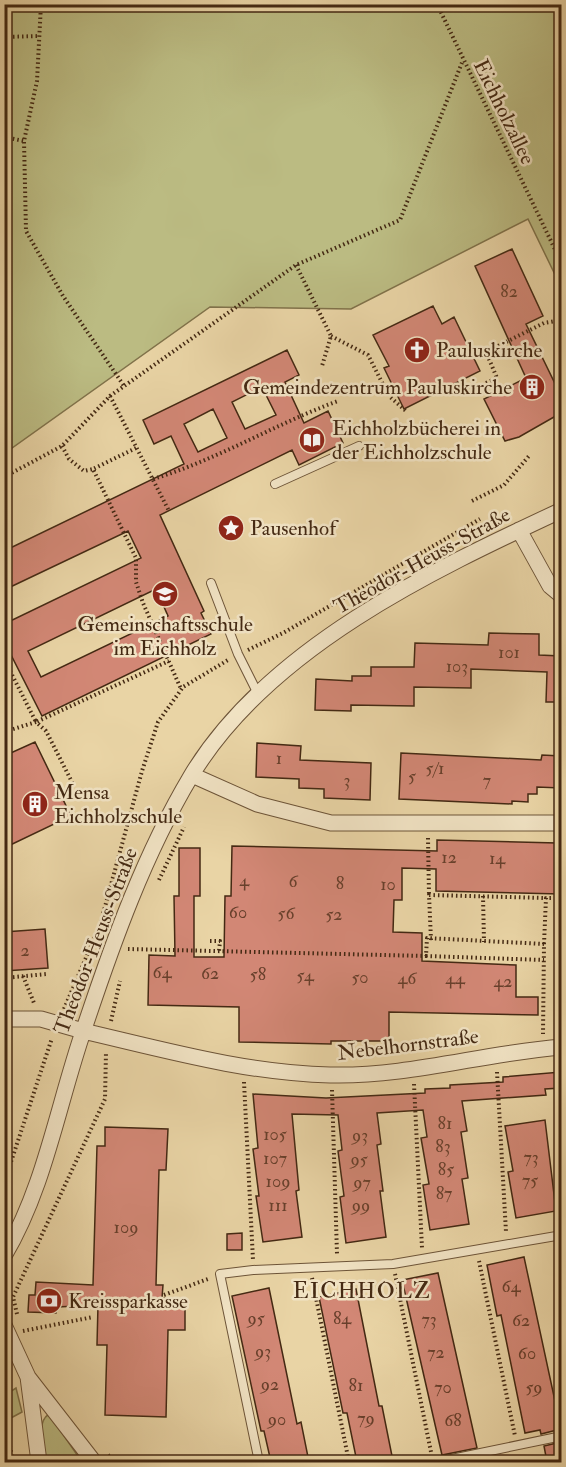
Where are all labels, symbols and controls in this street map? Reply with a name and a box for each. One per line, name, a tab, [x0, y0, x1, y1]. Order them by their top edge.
street label: Eichholzallee	[467, 55, 541, 169]
house number: 82	[500, 280, 518, 303]
church icon: Pauluskirche	[402, 335, 432, 365]
place label: Pauluskirche	[436, 337, 543, 364]
building icon: Gemeindezentrum Pauluskirche	[517, 372, 547, 402]
place label: Gemeindezentrum Pauluskirche	[243, 374, 512, 401]
place label: Eichholzbücherei in der Eichholzschule	[332, 415, 501, 466]
library icon: Eichholzbücherei in der Eichholzschule	[297, 425, 327, 455]
street label: Theodor-Heuss-Straße	[329, 501, 515, 621]
place icon: Pausenhof	[216, 513, 246, 543]
place label: Pausenhof	[250, 515, 339, 542]
school or university icon: Gemeinschaftsschule im Eichholz	[150, 579, 180, 609]
place label: Gemeinschaftsschule im Eichholz	[77, 611, 253, 662]
house number: 101	[498, 641, 520, 664]
house number: 103	[446, 655, 468, 678]
house number: 1	[276, 747, 282, 770]
house number: 5/1	[426, 757, 444, 780]
house number: 5	[408, 765, 416, 788]
house number: 3	[344, 769, 350, 792]
house number: 7	[483, 769, 491, 792]
place label: Mensa Eichholzschule	[54, 779, 182, 830]
building icon: Mensa Eichholzschule	[20, 789, 50, 819]
street label: Theodor-Heuss-Straße	[48, 844, 144, 1038]
house number: 12	[441, 846, 457, 869]
house number: 14	[489, 847, 506, 870]
house number: 4	[239, 869, 250, 892]
house number: 6	[288, 870, 298, 893]
house number: 8	[336, 872, 344, 895]
house number: 10	[380, 873, 396, 896]
house number: 60	[229, 901, 247, 924]
house number: 56	[278, 902, 295, 925]
house number: 52	[326, 903, 342, 926]
house number: 2	[20, 939, 30, 962]
house number: 64	[153, 961, 173, 984]
house number: 62	[201, 962, 219, 985]
house number: 58	[250, 963, 266, 986]
house number: 54	[296, 964, 315, 987]
house number: 50	[352, 966, 368, 989]
house number: 46	[398, 967, 417, 990]
house number: 44	[445, 967, 466, 990]
house number: 42	[494, 970, 512, 993]
street label: Nebelhornstraße	[336, 1023, 480, 1067]
house number: 81	[438, 1112, 452, 1135]
house number: 105	[263, 1123, 287, 1146]
house number: 93	[350, 1124, 368, 1147]
house number: 83	[435, 1135, 451, 1158]
house number: 73	[523, 1146, 539, 1169]
house number: 107	[263, 1147, 287, 1170]
house number: 95	[348, 1148, 368, 1171]
house number: 85	[438, 1158, 454, 1181]
house number: 75	[522, 1169, 538, 1192]
house number: 109	[266, 1170, 290, 1193]
house number: 97	[351, 1171, 371, 1194]
house number: 87	[436, 1182, 452, 1205]
house number: 111	[268, 1194, 288, 1217]
house number: 99	[350, 1194, 370, 1217]
house number: 109	[114, 1216, 138, 1239]
house number: 64	[502, 1275, 522, 1298]
district label: EICHHOLZ	[293, 1277, 431, 1305]
bank icon: Kreissparkasse	[34, 1286, 64, 1316]
place label: Kreissparkasse	[68, 1288, 188, 1315]
house number: 95	[245, 1307, 265, 1330]
house number: 84	[333, 1307, 352, 1330]
house number: 73	[421, 1308, 437, 1331]
house number: 62	[512, 1309, 530, 1332]
house number: 93	[253, 1340, 271, 1363]
house number: 72	[427, 1341, 445, 1364]
house number: 60	[518, 1342, 536, 1365]
house number: 92	[259, 1373, 279, 1396]
house number: 81	[349, 1374, 363, 1397]
house number: 70	[434, 1376, 452, 1399]
house number: 59	[525, 1376, 543, 1399]
house number: 79	[357, 1407, 375, 1430]
house number: 90	[266, 1408, 286, 1431]
house number: 68	[444, 1409, 462, 1432]

